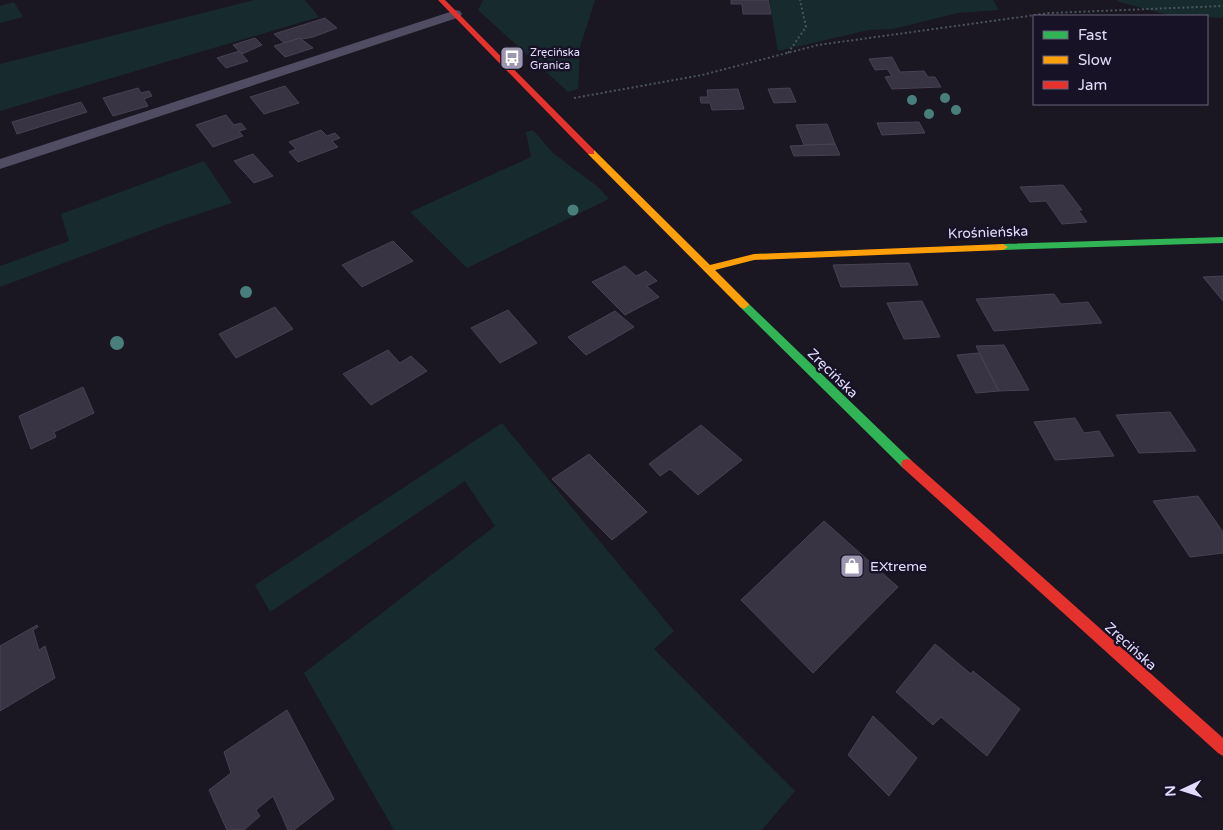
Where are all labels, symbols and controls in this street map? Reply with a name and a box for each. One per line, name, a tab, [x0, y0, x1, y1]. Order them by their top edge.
legend	[1033, 15, 1208, 105]
text: Fast	[1078, 26, 1108, 44]
bus stop icon: Zręcińska Granica	[499, 45, 525, 71]
place label: Zręcińska Granica	[530, 46, 580, 72]
text: Slow	[1078, 51, 1112, 69]
text: Jam	[1078, 76, 1107, 94]
street label: Krośnieńska	[948, 223, 1028, 242]
street label: Zręcińska	[804, 345, 861, 402]
shop icon: EXtreme	[839, 553, 865, 579]
place label: EXtreme	[870, 558, 927, 575]
street label: Zręcińska	[1101, 619, 1160, 674]
north arrow	[1158, 765, 1208, 815]
text: N	[1162, 785, 1179, 797]

